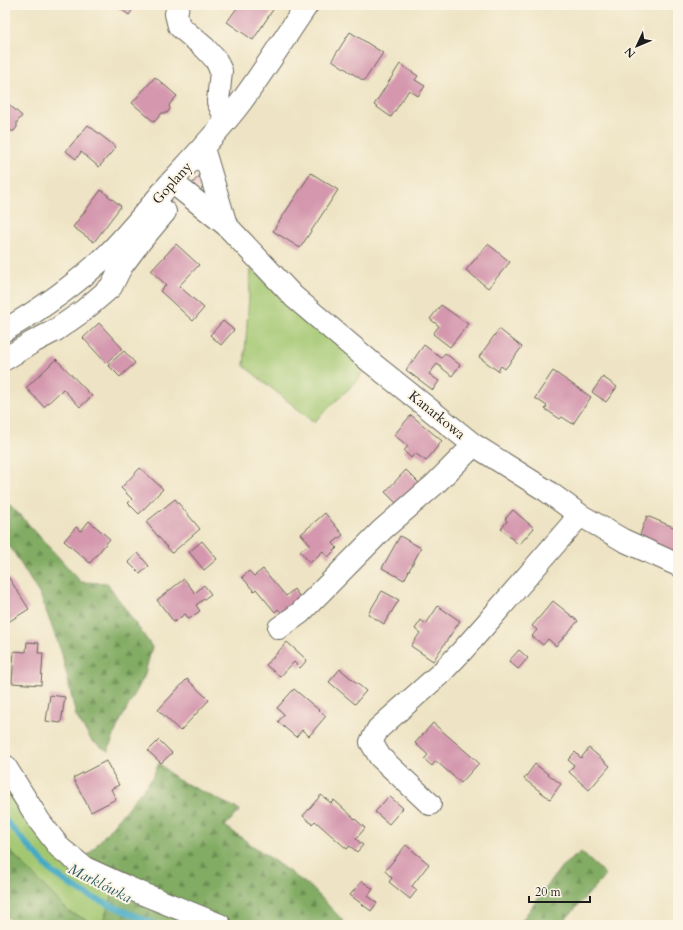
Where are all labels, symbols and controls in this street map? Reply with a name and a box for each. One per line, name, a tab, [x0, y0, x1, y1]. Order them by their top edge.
north arrow	[617, 26, 657, 66]
text: N	[621, 44, 639, 61]
street label: Goplany	[148, 157, 197, 208]
street label: Kanarkowa	[405, 386, 469, 444]
water label: Marklówka	[65, 859, 135, 908]
scale bar	[529, 878, 590, 904]
text: 20 m	[535, 884, 562, 900]

